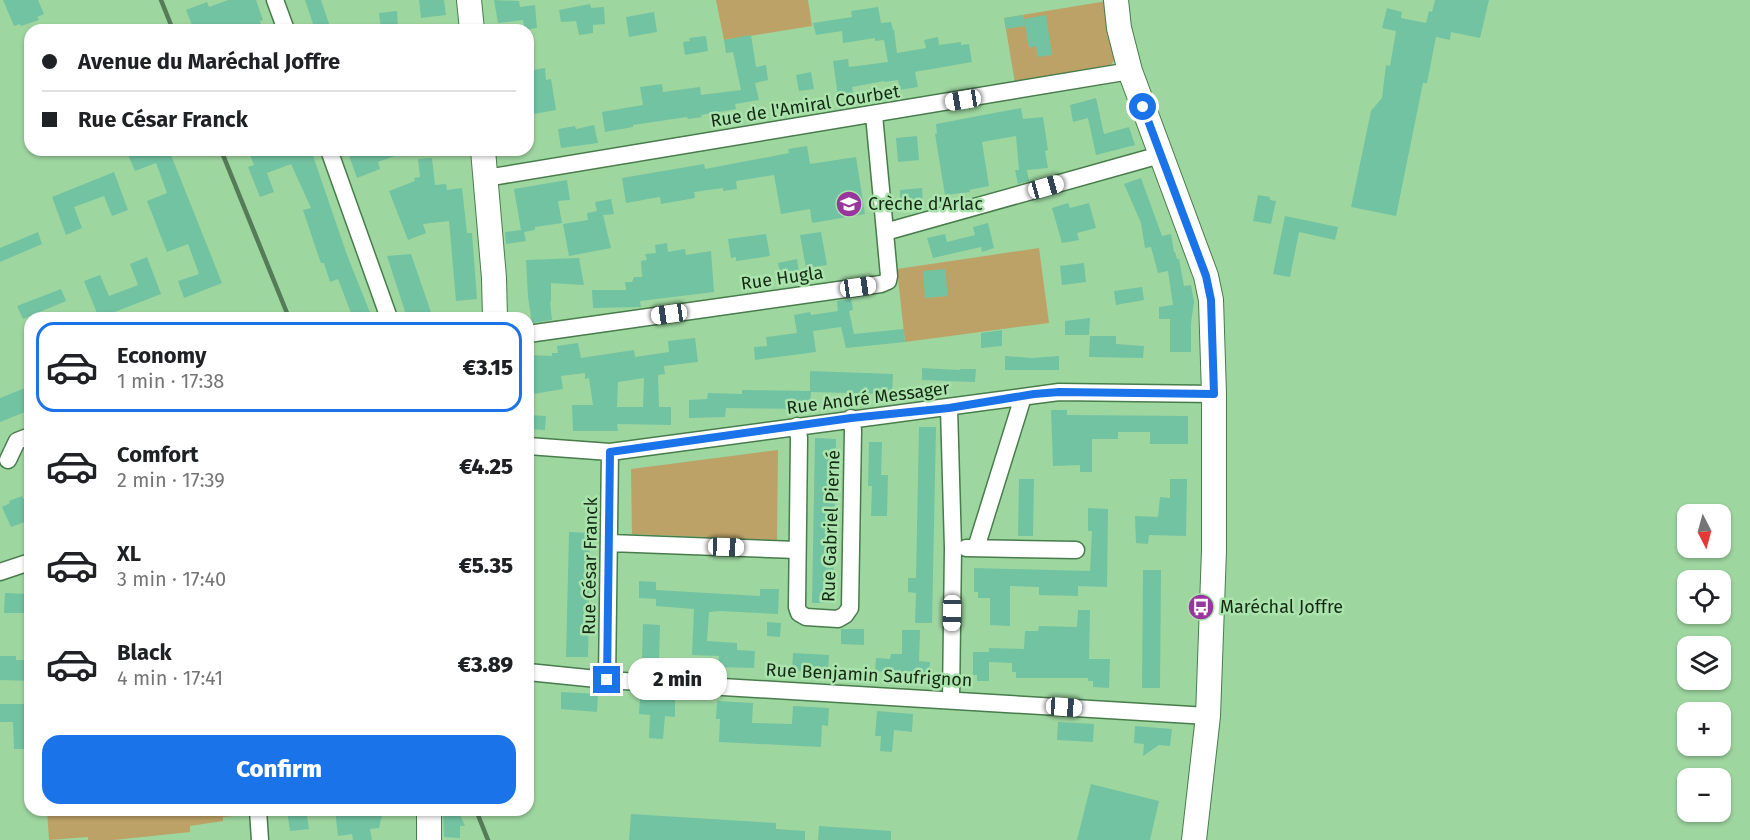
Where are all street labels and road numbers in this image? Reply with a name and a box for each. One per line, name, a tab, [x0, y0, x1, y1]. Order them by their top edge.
street label: Rue de l'Amiral Courbet	[709, 80, 902, 132]
street label: Rue Hugla	[739, 261, 825, 295]
street label: Rue André Messager	[785, 377, 951, 419]
street label: Rue Gabriel Pierné	[817, 449, 845, 603]
street label: Rue César Franck	[578, 496, 602, 635]
street label: Rue Benjamin Saufrignon	[765, 659, 973, 691]

